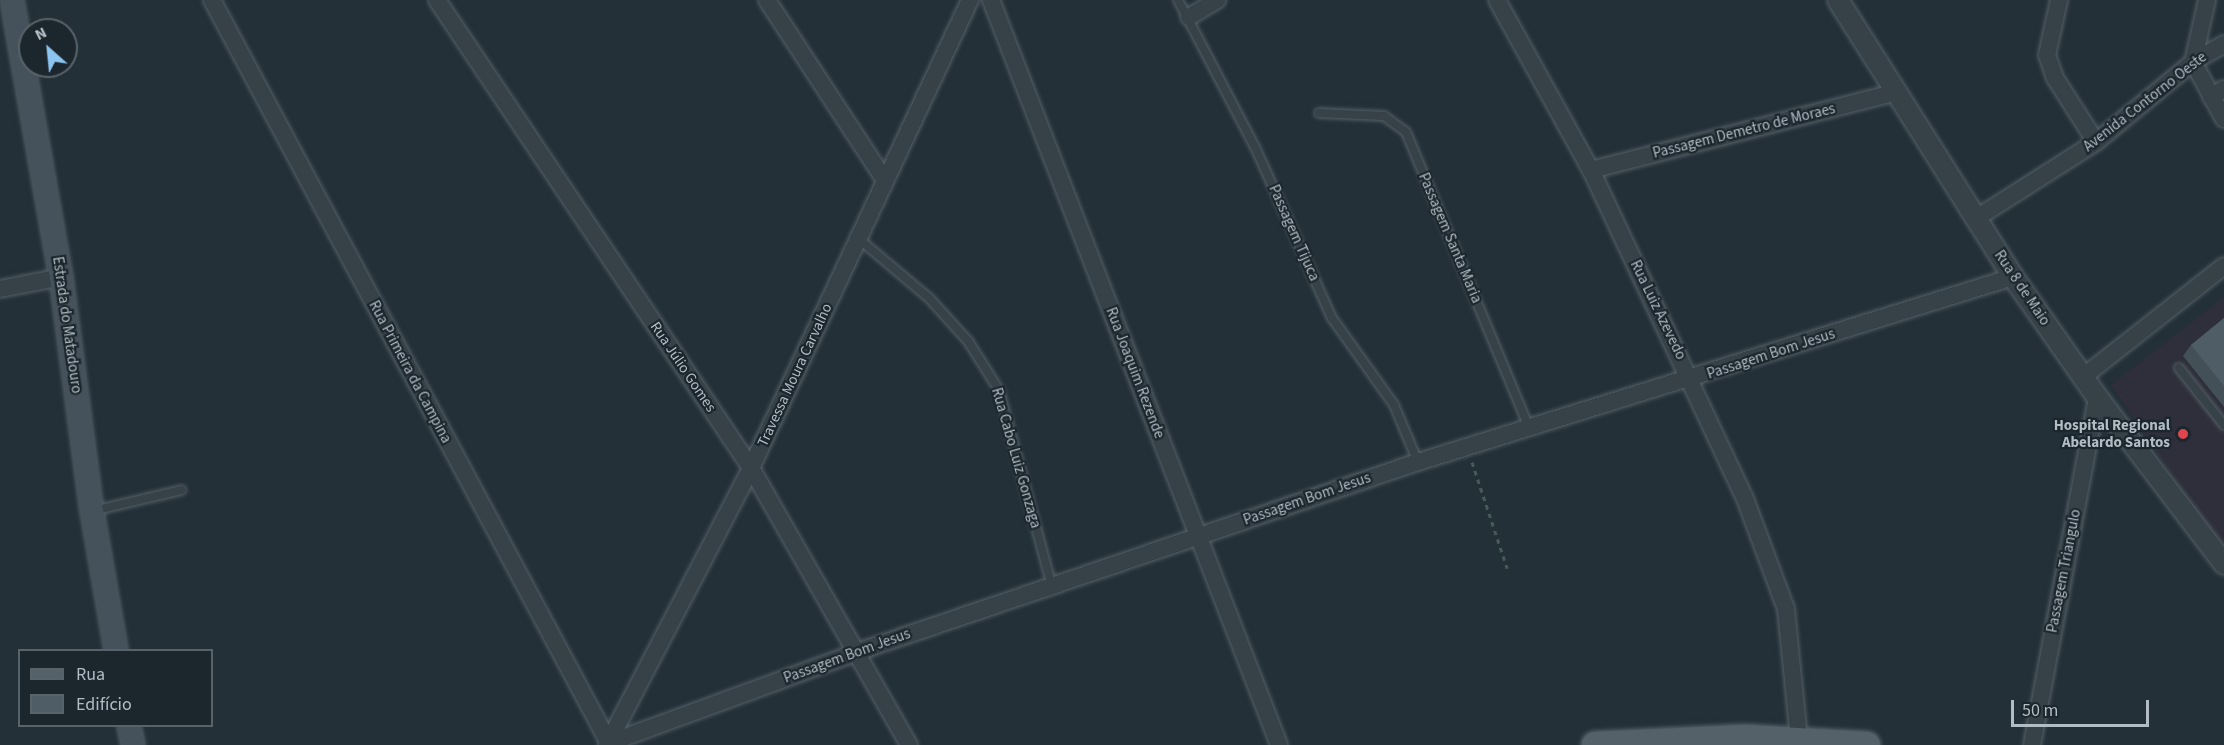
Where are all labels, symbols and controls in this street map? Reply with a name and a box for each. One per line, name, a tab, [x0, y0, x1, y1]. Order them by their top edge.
north arrow	[18, 18, 78, 78]
text: N	[31, 22, 50, 46]
street label: Avenida Contorno Oeste	[2080, 48, 2210, 156]
street label: Passagem Demetro de Moraes	[1651, 100, 1837, 162]
street label: Passagem Santa Maria	[1414, 170, 1486, 306]
street label: Passagem Tijuca	[1265, 182, 1323, 284]
street label: Rua 8 de Maio	[1990, 247, 2054, 329]
street label: Estrada do Matadouro	[48, 255, 86, 395]
street label: Rua Luiz Azevedo	[1626, 257, 1690, 363]
street label: Rua Primeira da Campina	[365, 298, 455, 446]
street label: Travessa Moura Carvalho	[754, 301, 836, 449]
street label: Rua Joaquim Rezende	[1102, 305, 1168, 441]
street label: Rua Júlio Gomes	[646, 319, 720, 415]
street label: Passagem Bom Jesus	[1705, 325, 1837, 383]
street label: Rua Cabo Luiz Gonzaga	[987, 386, 1045, 530]
place label: Hospital Regional Abelardo Santos	[2054, 416, 2170, 451]
marker: Hospital Regional Abelardo Santos	[2174, 425, 2192, 443]
street label: Passagem Bom Jesus	[1241, 469, 1373, 529]
street label: Passagem Triangulo	[2043, 508, 2085, 634]
street label: Passagem Bom Jesus	[781, 625, 913, 687]
legend	[18, 649, 213, 727]
text: Rua	[76, 662, 105, 687]
scale bar	[2014, 688, 2152, 726]
text: Edifício	[76, 692, 132, 717]
text: 50 m	[2022, 698, 2058, 723]

